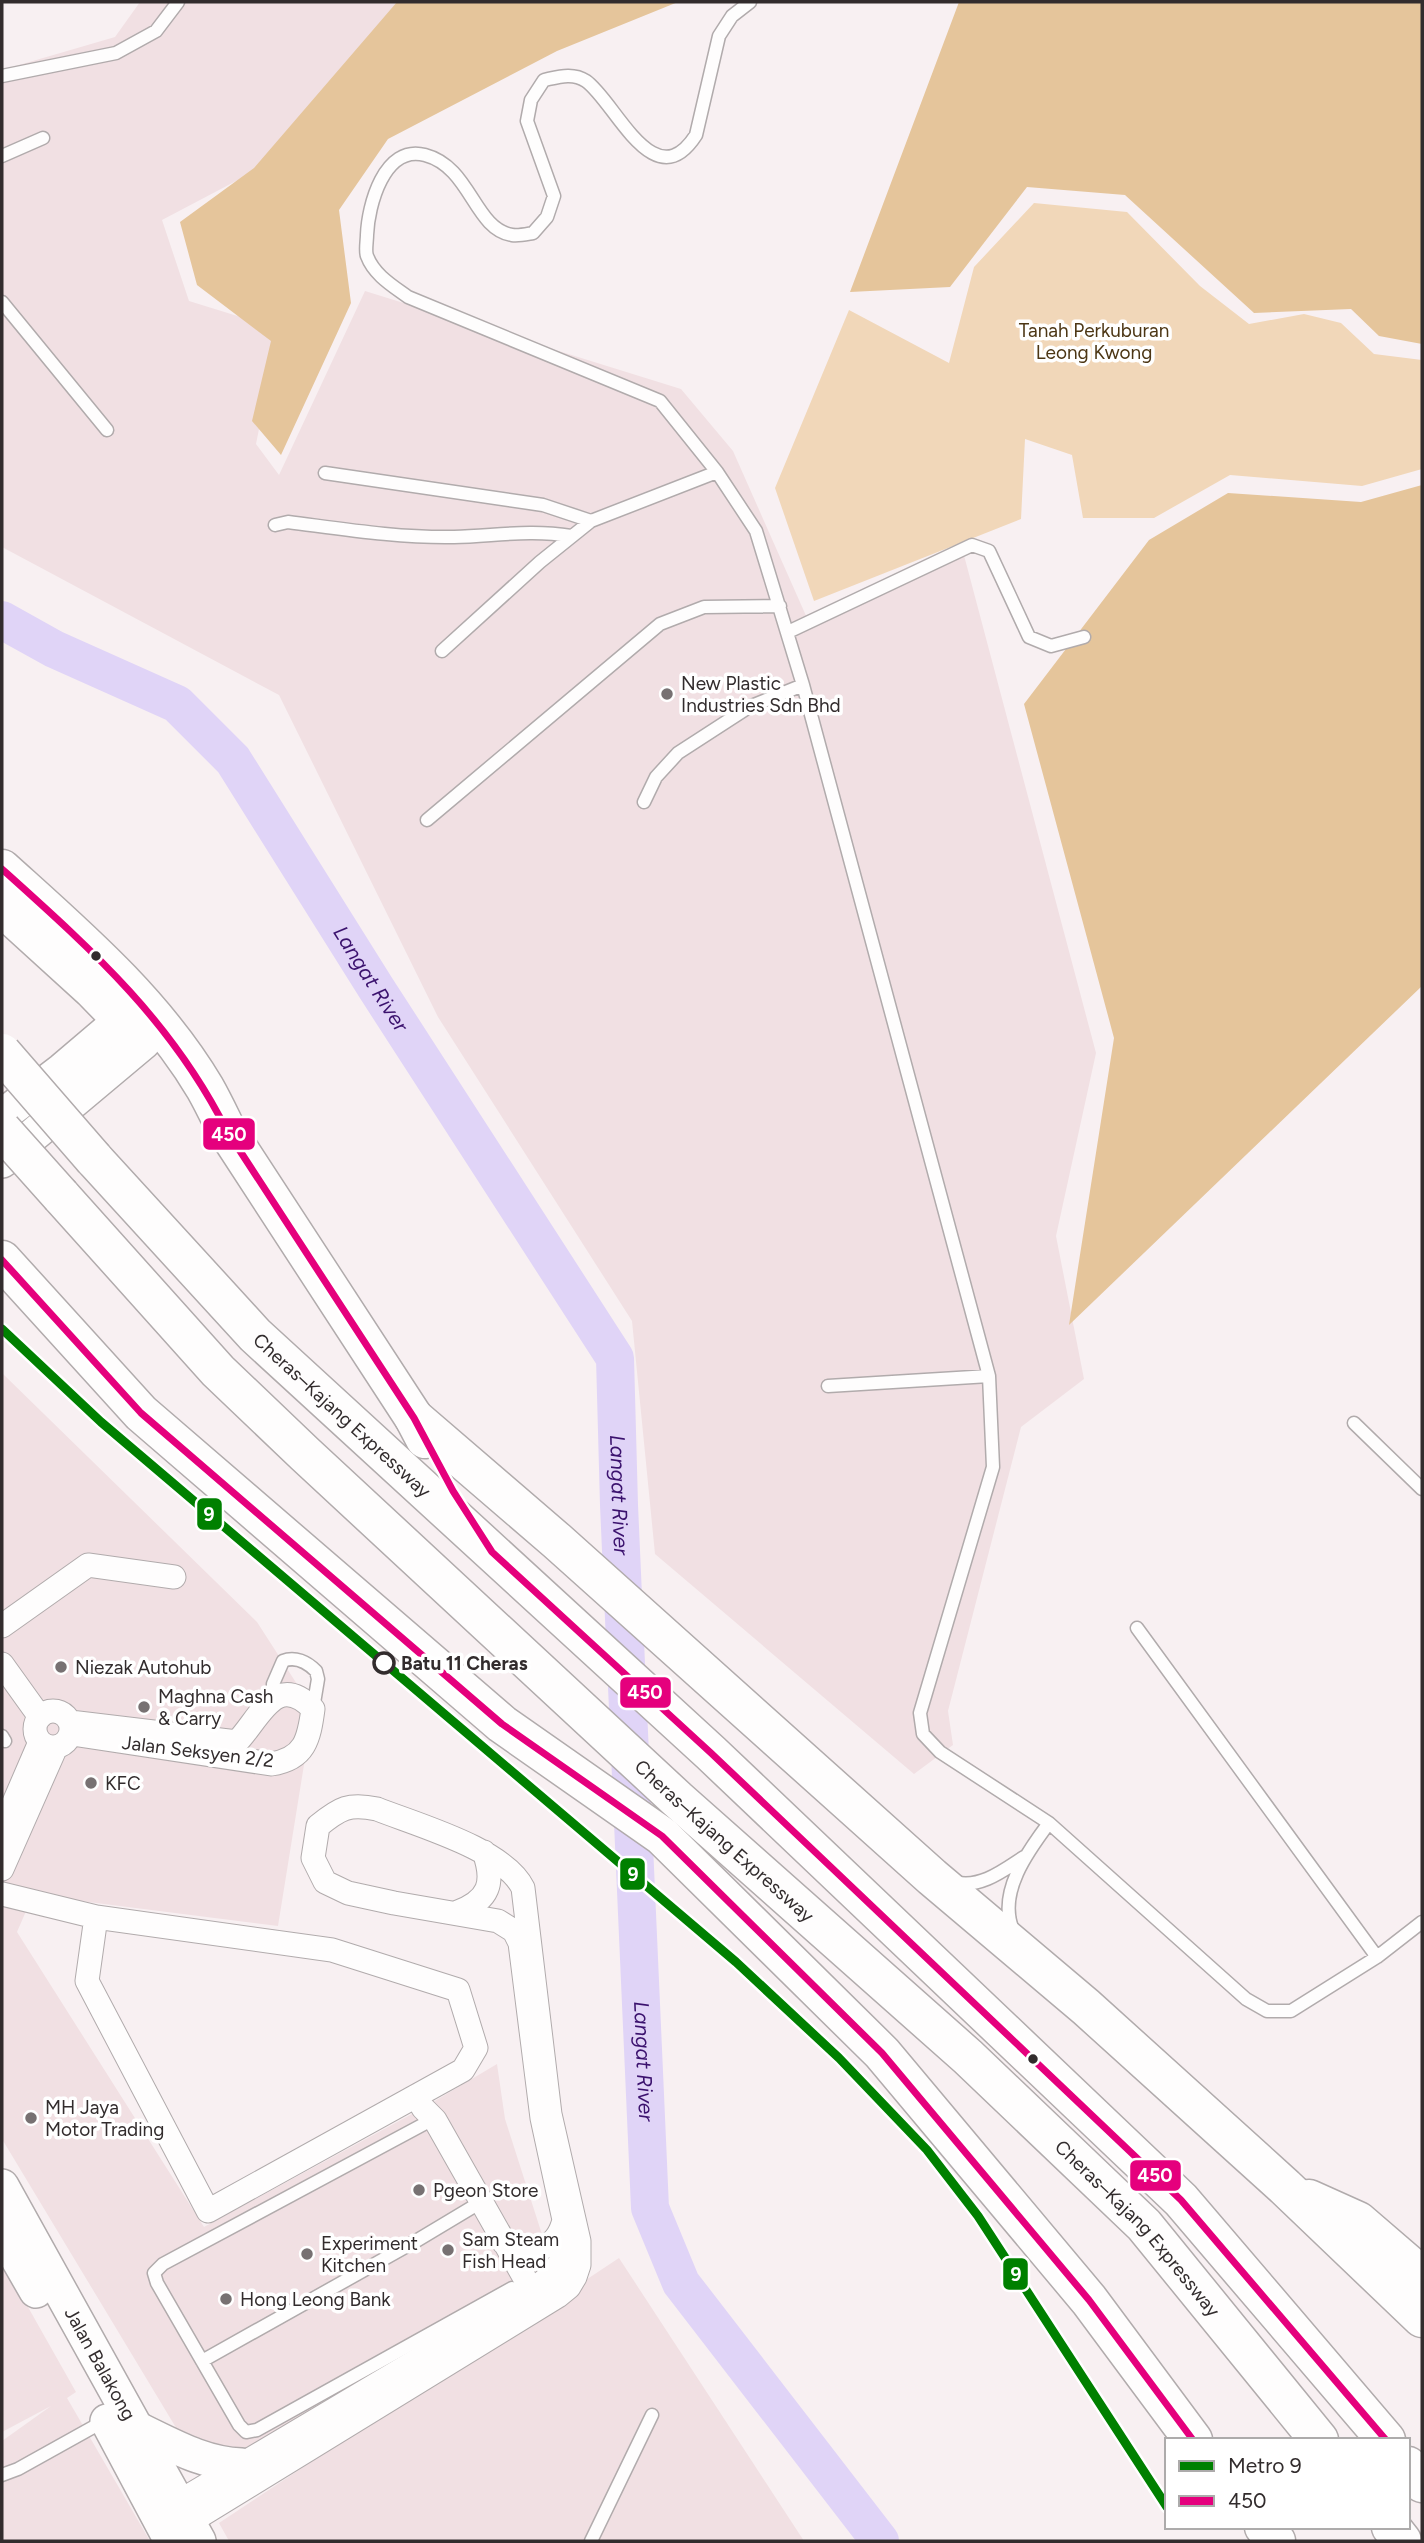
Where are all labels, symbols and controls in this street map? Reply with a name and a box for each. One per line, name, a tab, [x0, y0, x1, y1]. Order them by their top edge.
park label: Tanah Perkuburan Leong Kwong	[1019, 319, 1169, 364]
place label: New Plastic Industries Sdn Bhd	[681, 672, 841, 717]
marker: New Plastic Industries Sdn Bhd	[659, 686, 675, 702]
water label: Langat River	[328, 921, 414, 1037]
unlabelled marker	[89, 949, 103, 963]
line badge: 450	[202, 1117, 256, 1151]
text: 450	[211, 1123, 247, 1146]
street label: Cheras–Kajang Expressway	[248, 1328, 436, 1503]
water label: Langat River	[605, 1434, 634, 1556]
line badge: 9	[196, 1497, 223, 1531]
text: 9	[203, 1503, 215, 1526]
marker: Batu 11 Cheras	[373, 1652, 395, 1674]
place label: Batu 11 Cheras	[401, 1652, 528, 1675]
place label: Niezak Autohub	[75, 1656, 211, 1679]
marker: Niezak Autohub	[53, 1659, 69, 1675]
line badge: 450	[619, 1676, 672, 1709]
text: 450	[627, 1681, 663, 1704]
place label: Maghna Cash & Carry	[158, 1685, 273, 1730]
marker: Maghna Cash & Carry	[136, 1699, 152, 1715]
street label: Jalan Seksyen 2/2	[121, 1731, 275, 1772]
street label: Cheras–Kajang Expressway	[630, 1755, 819, 1927]
place label: KFC	[105, 1772, 141, 1795]
marker: KFC	[83, 1775, 99, 1791]
line badge: 9	[619, 1857, 646, 1891]
text: 9	[627, 1863, 639, 1886]
water label: Langat River	[629, 2001, 659, 2123]
unlabelled marker	[1026, 2052, 1040, 2066]
place label: MH Jaya Motor Trading	[45, 2096, 164, 2141]
marker: MH Jaya Motor Trading	[23, 2110, 39, 2126]
street label: Cheras–Kajang Expressway	[1050, 2135, 1225, 2321]
line badge: 450	[1129, 2159, 1182, 2192]
text: 450	[1137, 2164, 1173, 2187]
place label: Pgeon Store	[433, 2179, 538, 2202]
marker: Pgeon Store	[411, 2182, 427, 2198]
place label: Sam Steam Fish Head	[462, 2228, 559, 2273]
place label: Experiment Kitchen	[321, 2232, 418, 2277]
marker: Sam Steam Fish Head	[440, 2242, 456, 2258]
marker: Experiment Kitchen	[299, 2246, 315, 2262]
line badge: 9	[1002, 2257, 1029, 2291]
text: 9	[1010, 2263, 1022, 2286]
place label: Hong Leong Bank	[240, 2288, 391, 2311]
marker: Hong Leong Bank	[218, 2291, 234, 2307]
street label: Jalan Balakong	[60, 2303, 141, 2424]
legend	[1165, 2438, 1410, 2529]
text: Metro 9	[1228, 2453, 1302, 2478]
text: 450	[1228, 2488, 1267, 2513]

